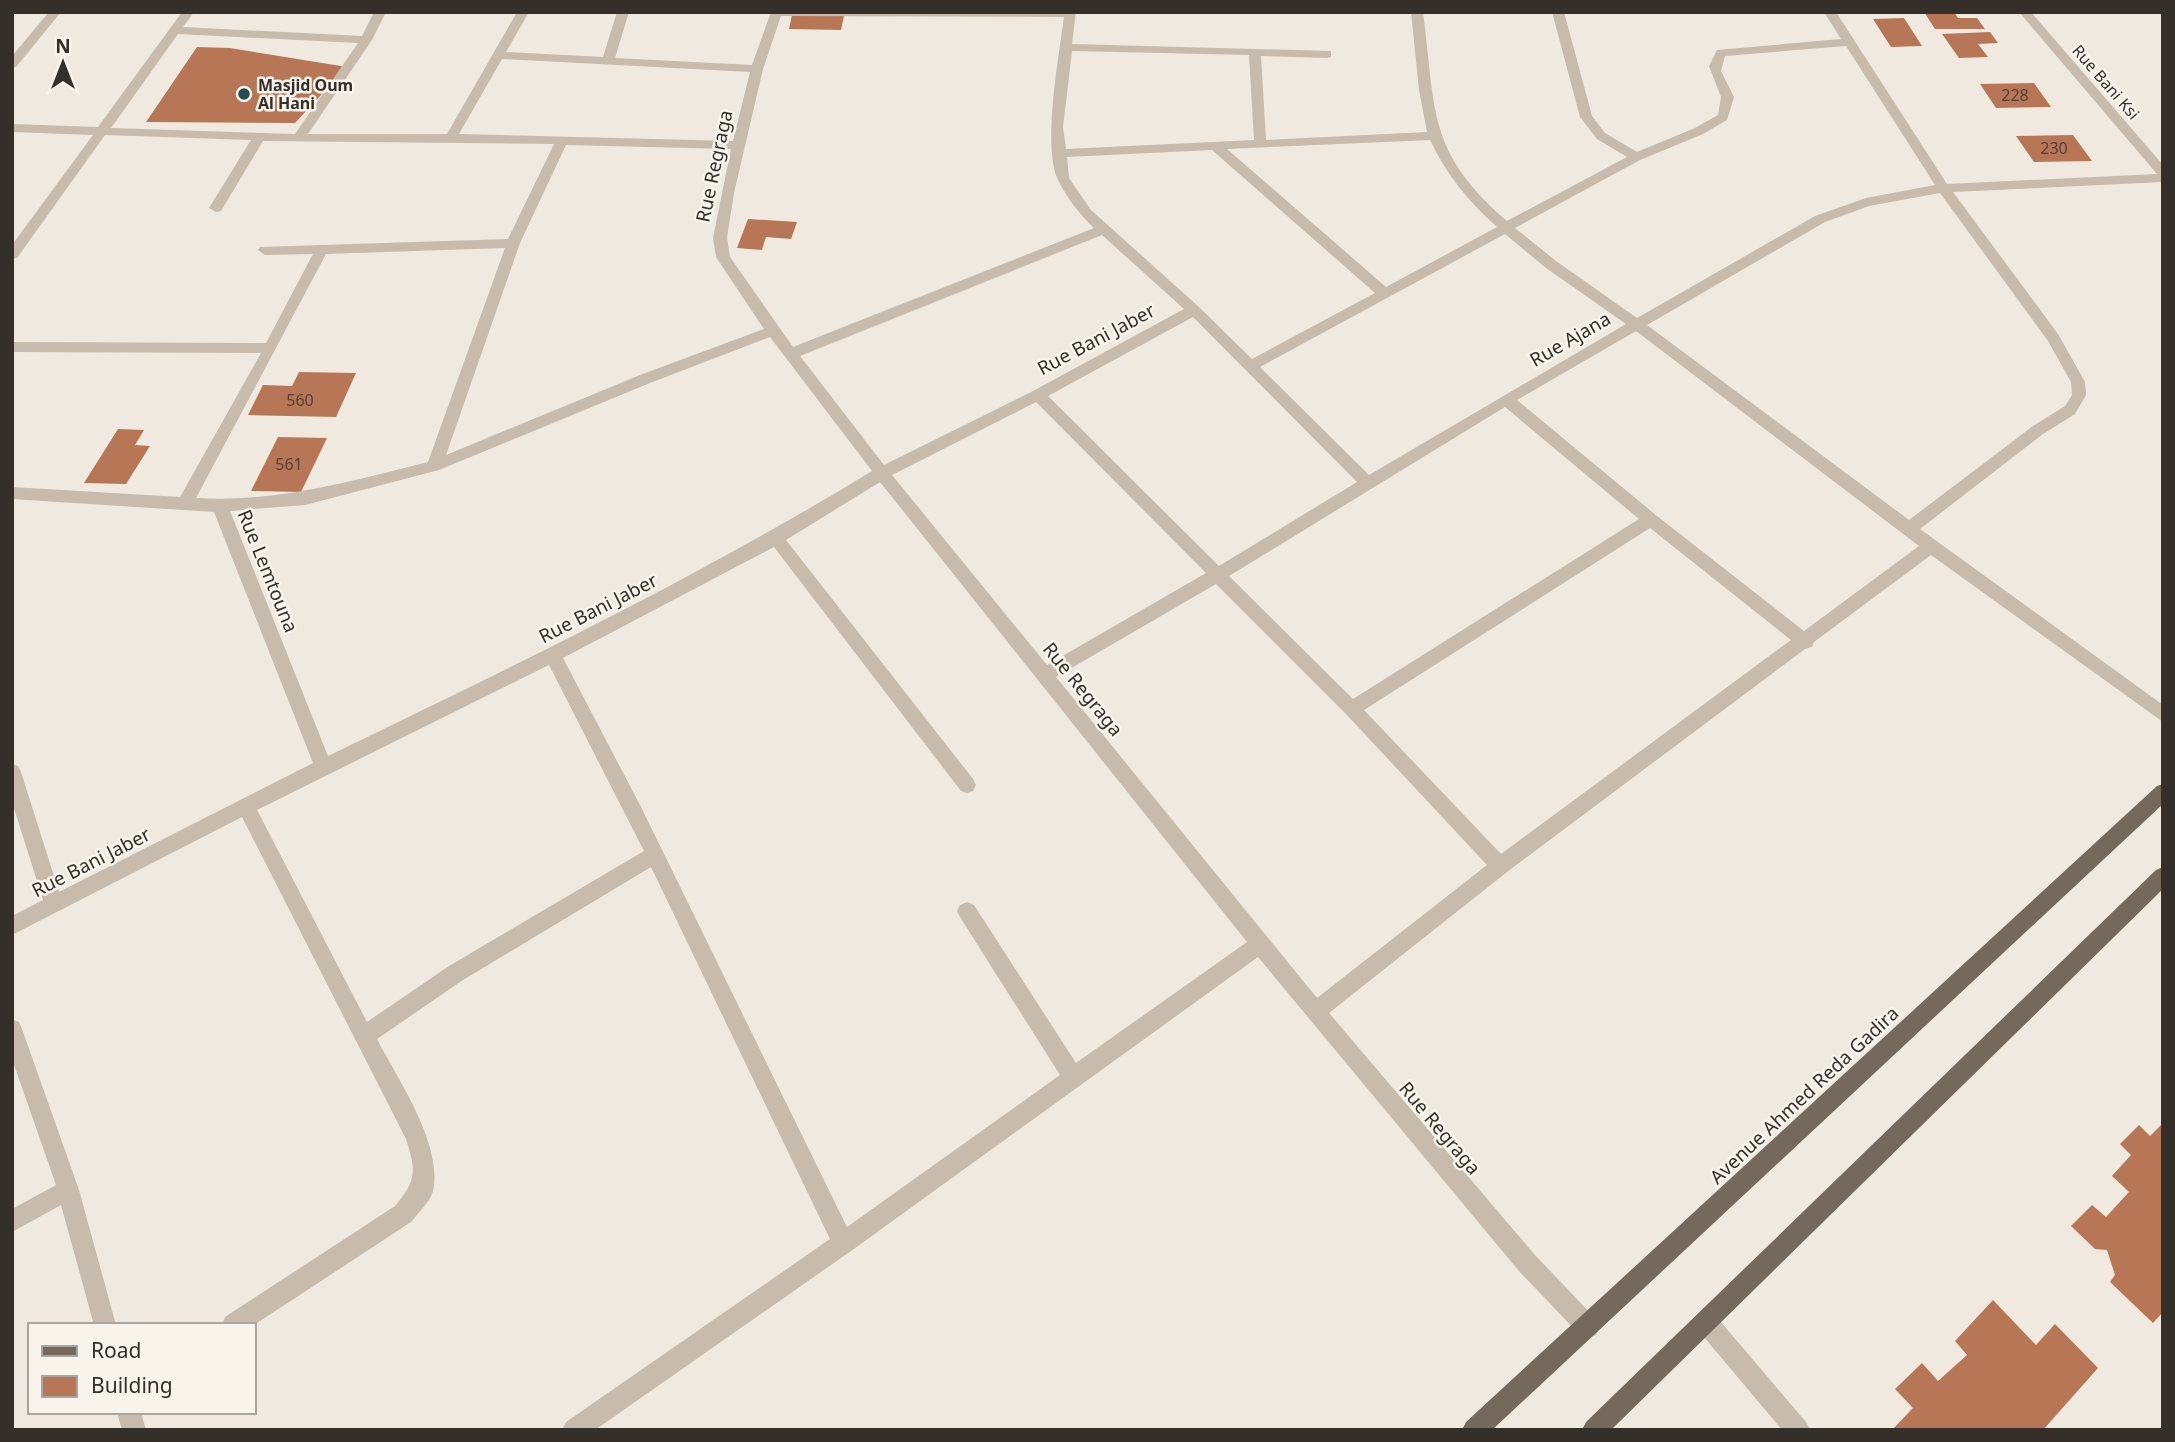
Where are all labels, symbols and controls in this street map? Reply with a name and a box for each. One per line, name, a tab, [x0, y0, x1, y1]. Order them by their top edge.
north arrow	[28, 28, 98, 98]
text: N	[55, 33, 71, 59]
street label: Rue Bani Ksi	[2067, 40, 2145, 124]
place label: Masjid Oum Al Hani	[258, 74, 353, 114]
house number: 228	[2001, 84, 2029, 106]
marker: Masjid Oum Al Hani	[236, 86, 252, 102]
street label: Rue Regraga	[689, 108, 739, 224]
house number: 230	[2040, 137, 2068, 159]
street label: Rue Bani Jaber	[1033, 297, 1160, 381]
street label: Rue Ajana	[1525, 305, 1615, 373]
house number: 560	[286, 389, 314, 411]
house number: 561	[275, 453, 303, 475]
street label: Rue Lemtouna	[232, 506, 304, 636]
street label: Rue Bani Jaber	[534, 567, 662, 649]
street label: Rue Regraga	[1037, 637, 1129, 741]
street label: Rue Bani Jaber	[27, 821, 155, 903]
street label: Avenue Ahmed Reda Gadira	[1704, 1000, 1904, 1190]
street label: Rue Regraga	[1393, 1076, 1487, 1180]
legend	[28, 1323, 256, 1414]
text: Road	[91, 1336, 141, 1364]
text: Building	[91, 1371, 173, 1399]

